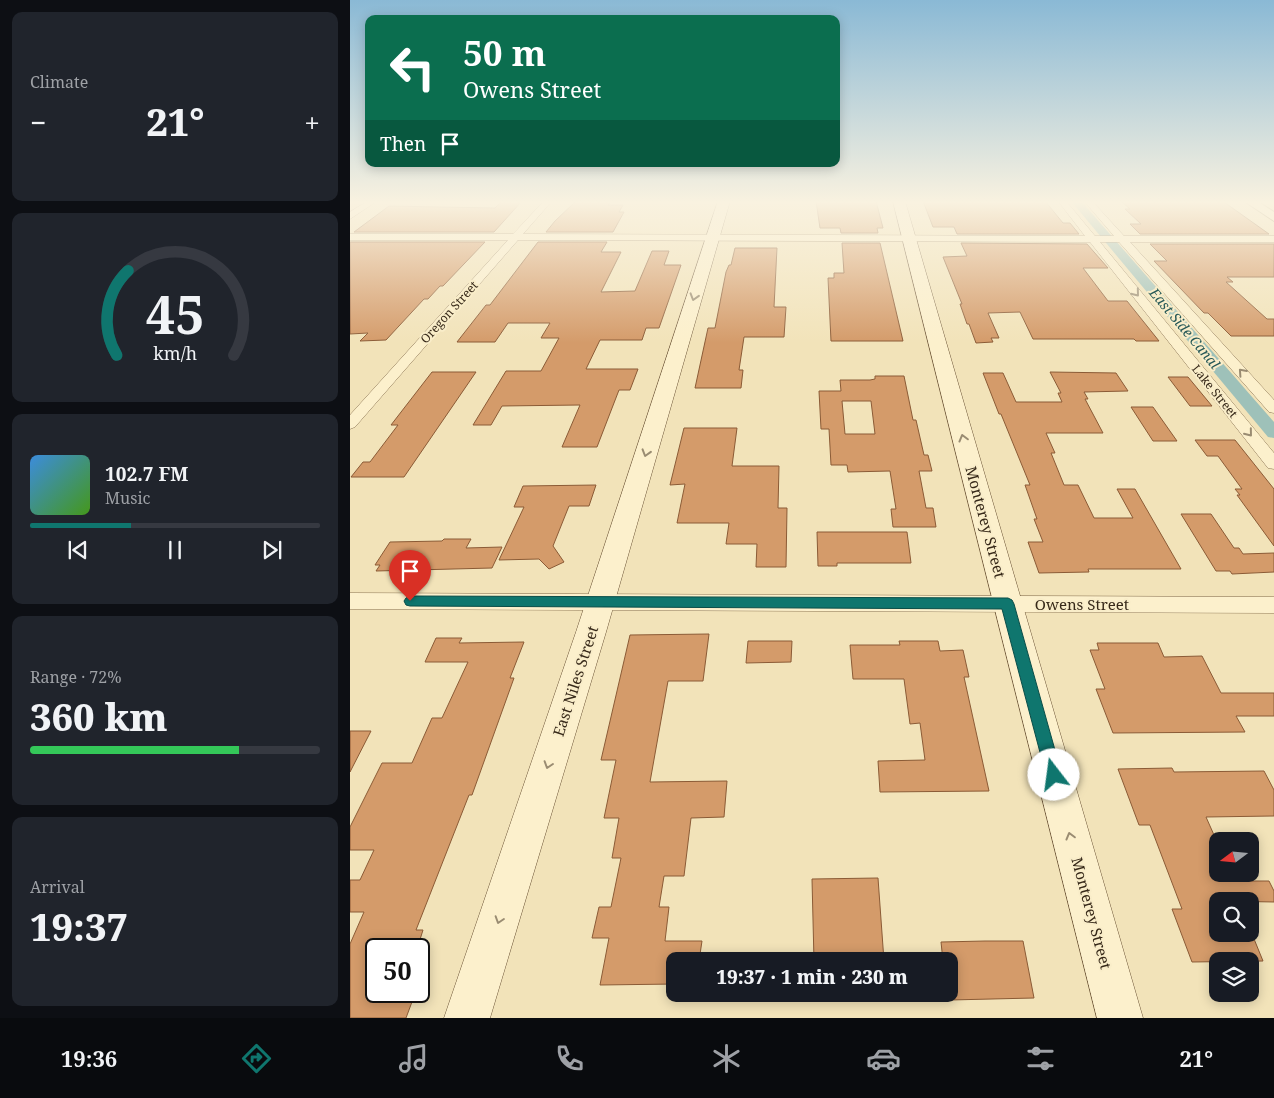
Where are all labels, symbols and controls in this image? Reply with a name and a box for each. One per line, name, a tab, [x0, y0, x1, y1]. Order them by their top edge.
text: 50 m	[463, 29, 546, 76]
icon: left	[380, 35, 445, 100]
text: Climate	[30, 71, 88, 93]
text: Owens Street	[463, 74, 601, 104]
text: 21°	[146, 95, 204, 147]
text: −	[30, 103, 46, 141]
text: +	[304, 103, 320, 141]
icon: arrive	[436, 130, 464, 158]
text: Then	[380, 131, 426, 157]
street label: Oregon Street	[416, 277, 482, 347]
text: 45	[146, 278, 204, 349]
water label: East Side Canal	[1145, 283, 1225, 373]
one-way arrow	[1131, 287, 1139, 296]
one-way arrow	[689, 293, 699, 301]
text: km/h	[153, 341, 197, 365]
street label: Lake Street	[1188, 361, 1242, 421]
one-way arrow	[1238, 369, 1247, 378]
one-way arrow	[1244, 427, 1252, 436]
one-way arrow	[959, 435, 969, 443]
one-way arrow	[642, 448, 652, 456]
text: 102.7 FM	[105, 461, 188, 487]
street label: Monterey Street	[961, 464, 1011, 580]
text: Music	[105, 487, 150, 509]
icon: previous	[64, 536, 92, 564]
icon: pause	[161, 536, 189, 564]
icon: next	[258, 536, 286, 564]
pin	[389, 550, 431, 601]
icon: arrive	[396, 557, 424, 585]
street label: Owens Street	[1035, 594, 1129, 614]
street label: East Niles Street	[548, 623, 602, 739]
text: Range · 72%	[30, 666, 122, 688]
text: 360 km	[30, 690, 168, 742]
position arrow	[1027, 748, 1079, 800]
one-way arrow	[544, 760, 554, 769]
one-way arrow	[1066, 832, 1076, 840]
north arrow	[1209, 832, 1259, 882]
map controls	[1209, 832, 1259, 1002]
street label: Monterey Street	[1067, 855, 1117, 971]
text: Arrival	[30, 876, 85, 898]
button: search	[1209, 892, 1259, 942]
text: 19:37	[30, 900, 128, 952]
one-way arrow	[494, 915, 504, 923]
speed limit sign: 50	[365, 938, 430, 1003]
button: layers	[1209, 952, 1259, 1002]
text: 19:37 · 1 min · 230 m	[716, 964, 908, 990]
icon: directions	[239, 1041, 274, 1076]
icon: music	[396, 1041, 431, 1076]
icon: phone	[552, 1041, 587, 1076]
icon: climate	[709, 1041, 744, 1076]
icon: car	[866, 1041, 901, 1076]
icon: filters	[1023, 1041, 1058, 1076]
text: 19:36	[61, 1043, 117, 1073]
text: 21°	[1179, 1043, 1213, 1073]

